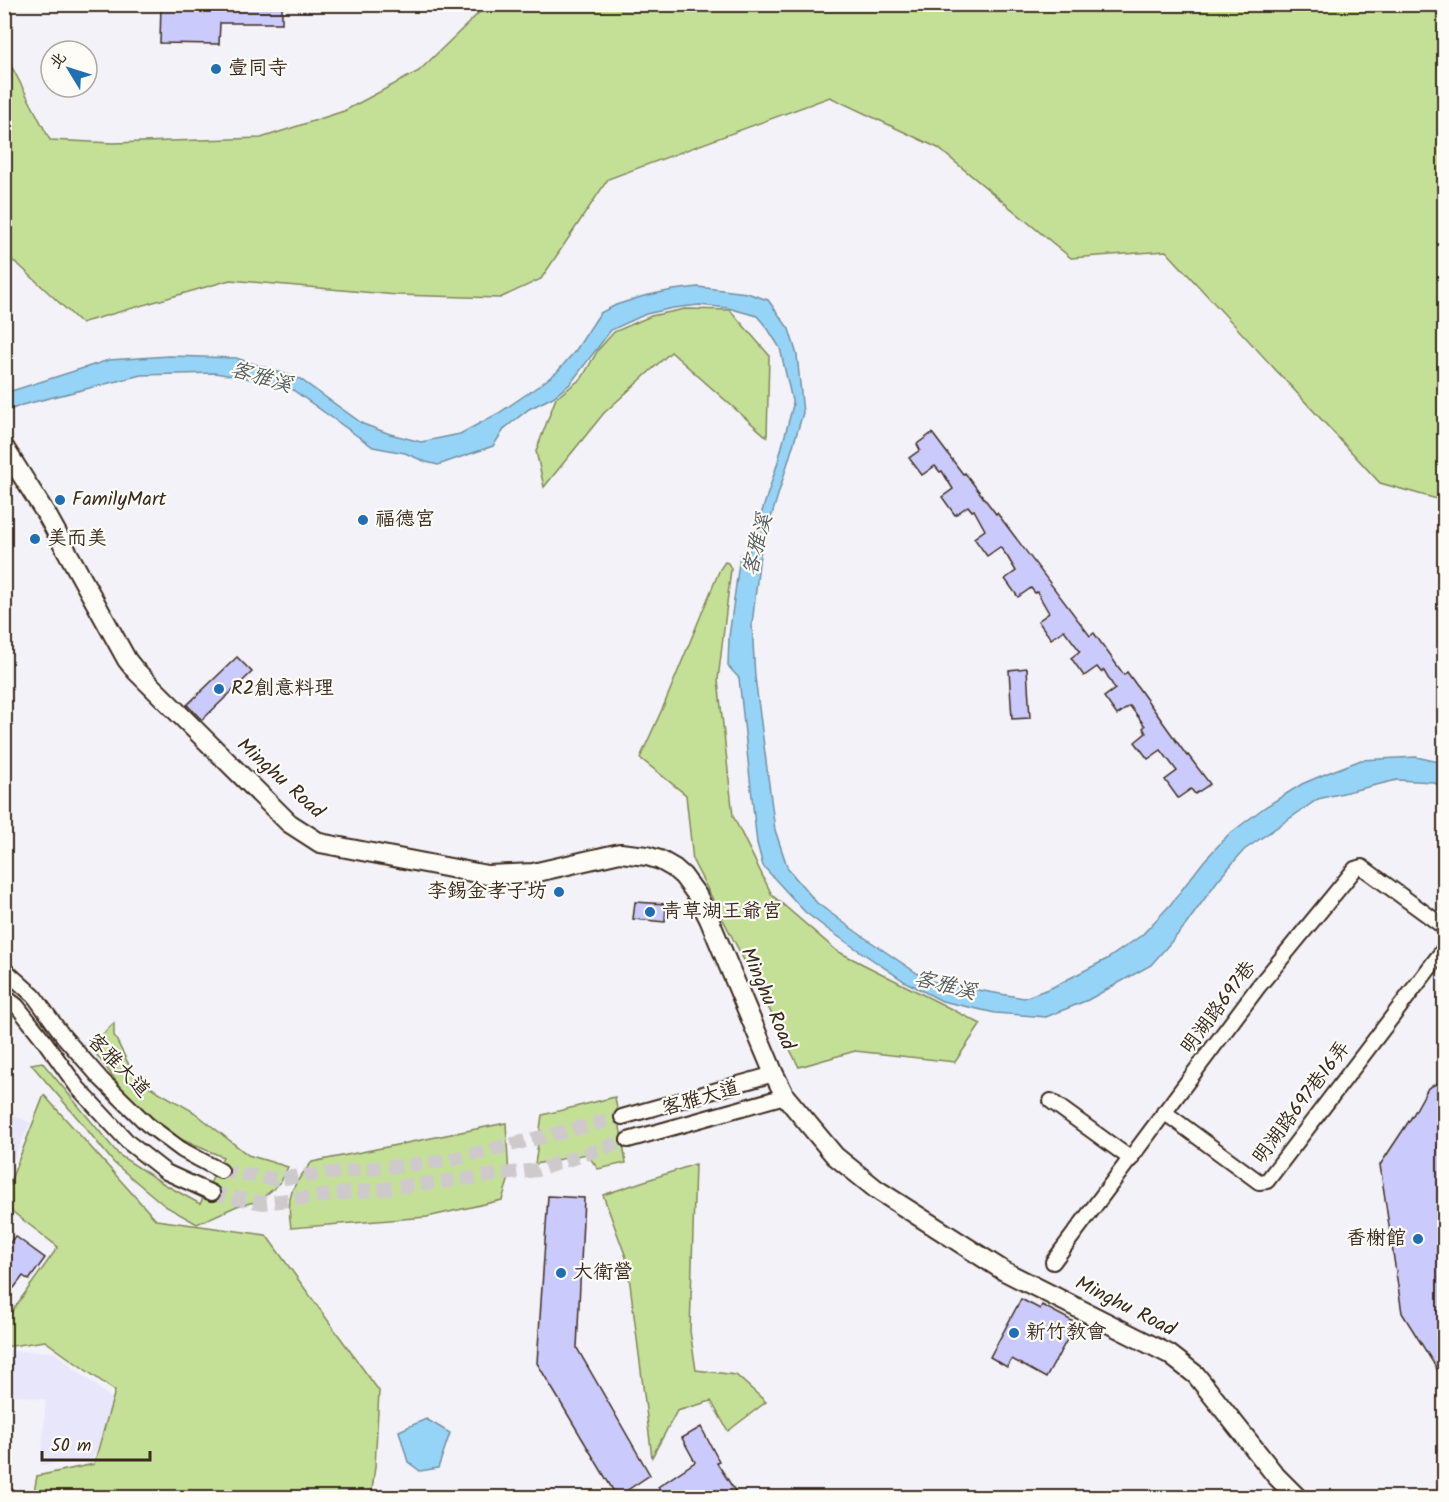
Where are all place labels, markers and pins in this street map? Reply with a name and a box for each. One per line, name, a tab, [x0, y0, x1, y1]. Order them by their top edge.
place label: 壹同寺	[228, 53, 288, 85]
marker: 壹同寺	[209, 62, 223, 76]
place label: FamilyMart	[72, 484, 167, 516]
marker: FamilyMart	[53, 493, 67, 507]
place label: 福德宮	[375, 504, 435, 536]
marker: 福德宮	[356, 513, 370, 527]
place label: 美而美	[47, 523, 107, 555]
marker: 美而美	[28, 532, 42, 546]
place label: R2創意料理	[231, 673, 334, 705]
marker: R2創意料理	[212, 682, 226, 696]
place label: 李錫金孝子坊	[427, 876, 547, 908]
marker: 李錫金孝子坊	[552, 885, 566, 899]
place label: 青草湖王爺宮	[662, 896, 782, 928]
marker: 青草湖王爺宮	[643, 905, 657, 919]
place label: 香榭館	[1346, 1223, 1406, 1255]
marker: 香榭館	[1411, 1232, 1425, 1246]
place label: 大衛營	[573, 1257, 633, 1289]
marker: 大衛營	[554, 1266, 568, 1280]
place label: 新竹教會	[1026, 1317, 1107, 1349]
marker: 新竹教會	[1007, 1326, 1021, 1340]

